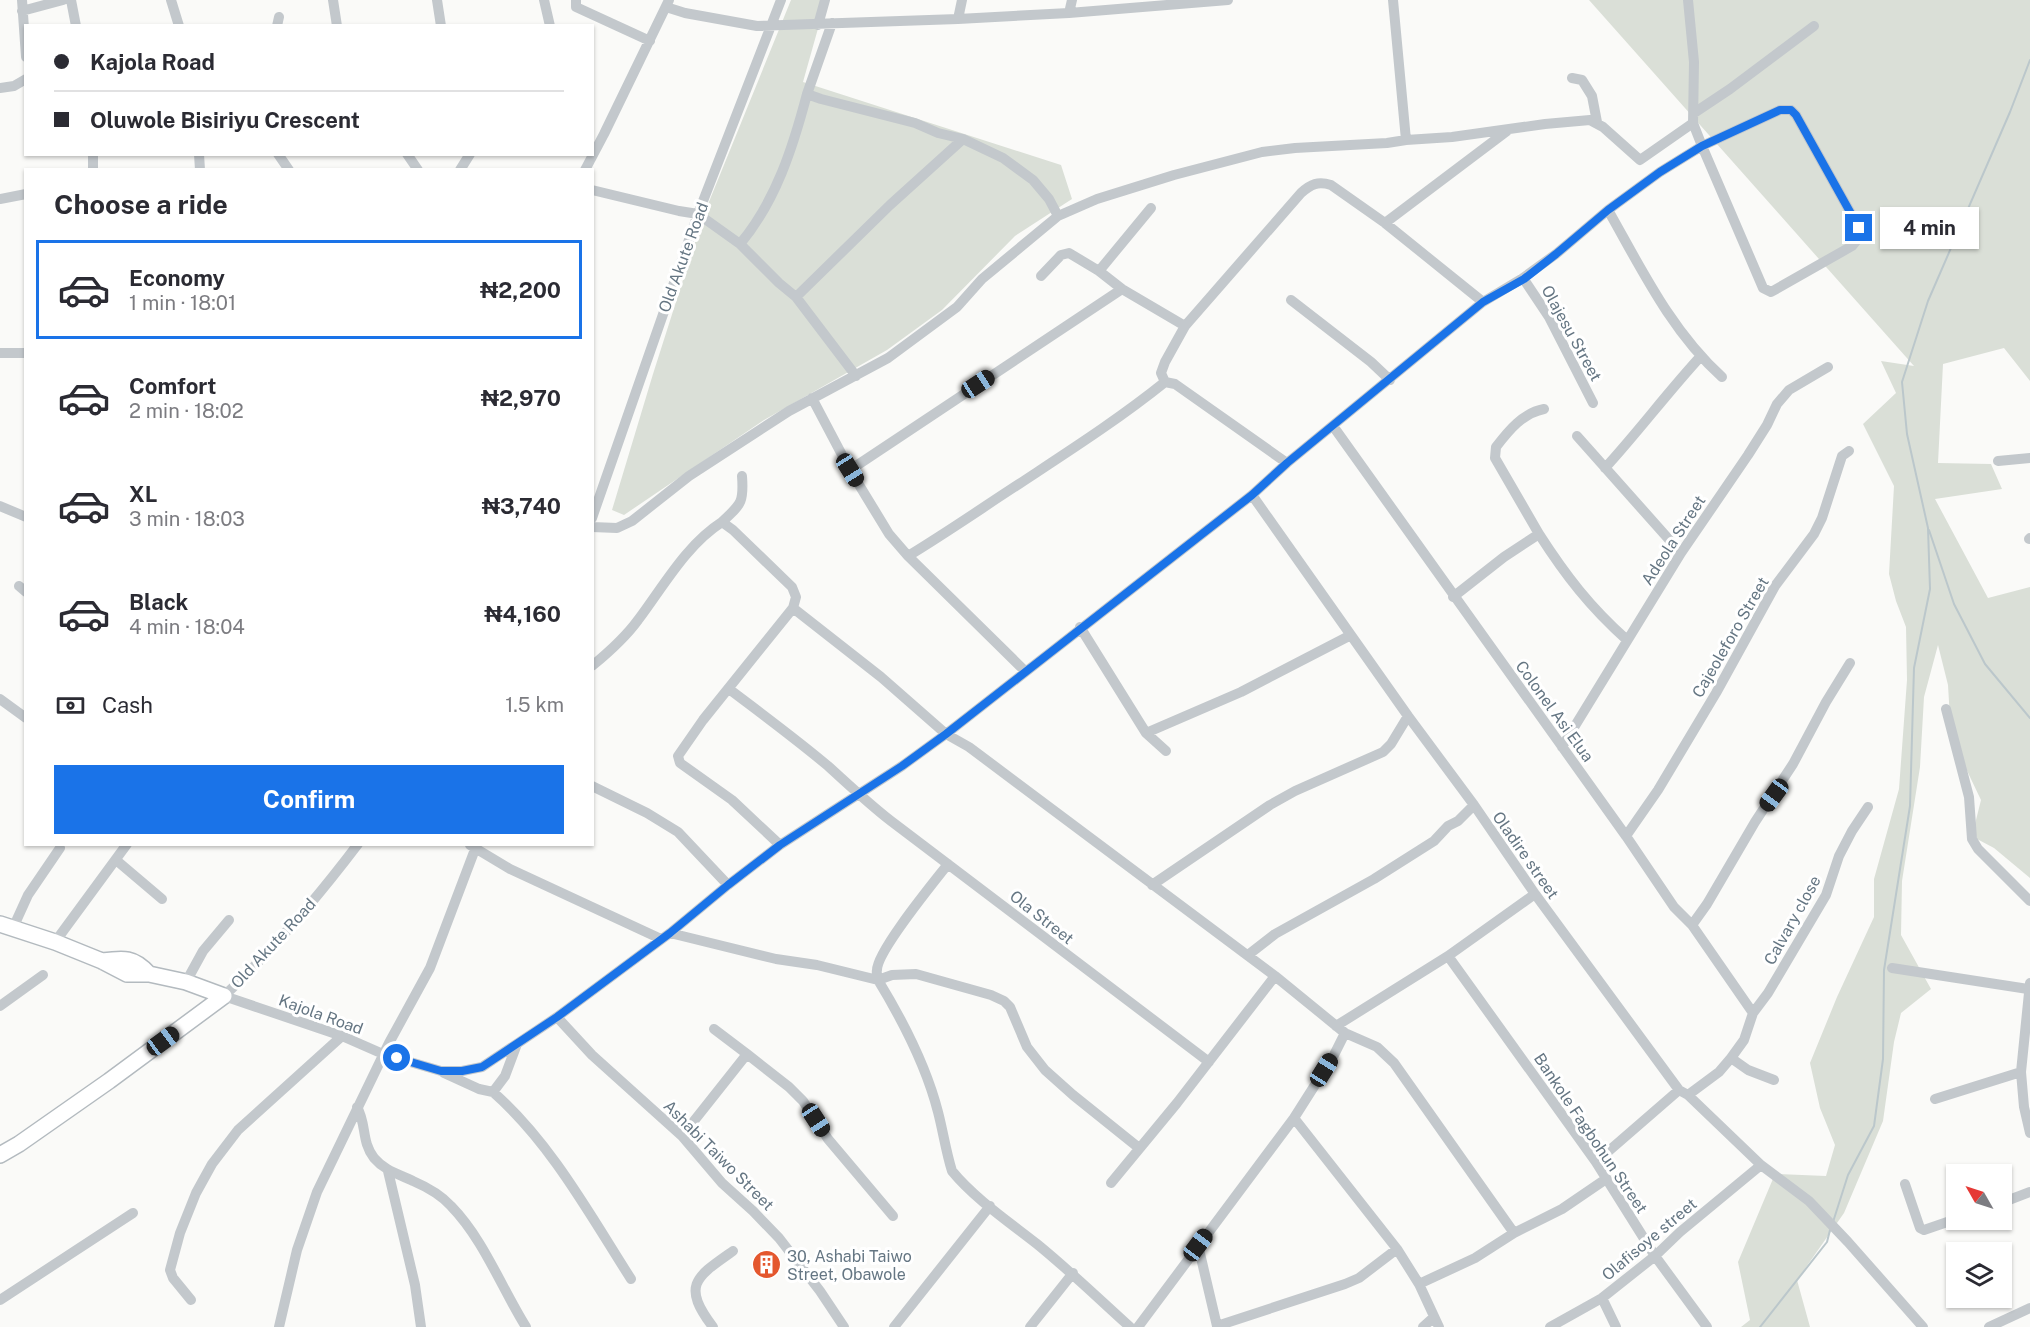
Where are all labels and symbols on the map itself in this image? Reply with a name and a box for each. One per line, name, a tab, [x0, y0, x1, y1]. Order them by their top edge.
street label: Old Akute Road	[655, 200, 712, 315]
callout: 4 min	[1880, 207, 1979, 249]
route end	[1845, 214, 1872, 241]
street label: Olajesu Street	[1537, 282, 1606, 384]
car	[958, 367, 998, 401]
car	[833, 450, 867, 490]
street label: Adeola Street	[1637, 492, 1709, 589]
street label: Cajeoleforo Street	[1688, 574, 1773, 701]
street label: Colonel Asi Elua	[1512, 657, 1598, 765]
car	[1756, 775, 1792, 815]
street label: Oladire street	[1489, 808, 1563, 903]
street label: Calvary close	[1760, 872, 1825, 968]
street label: Ola Street	[1006, 887, 1077, 948]
street label: Old Akute Road	[227, 895, 320, 992]
street label: Kajola Road	[276, 990, 366, 1038]
car	[143, 1023, 183, 1059]
route start	[383, 1044, 410, 1071]
car	[1307, 1050, 1341, 1090]
street label: Bankole Fagbohun Street	[1530, 1050, 1651, 1217]
street label: Ashabi Taiwo Street	[660, 1096, 778, 1214]
car	[799, 1100, 833, 1140]
north arrow	[1946, 1164, 2012, 1230]
street label: Olafisoye street	[1598, 1194, 1701, 1284]
car	[1180, 1225, 1216, 1265]
place label: 30, Ashabi Taiwo Street, Obawole	[787, 1247, 912, 1284]
building icon: 30, Ashabi Taiwo Street, Obawole	[750, 1249, 782, 1281]

